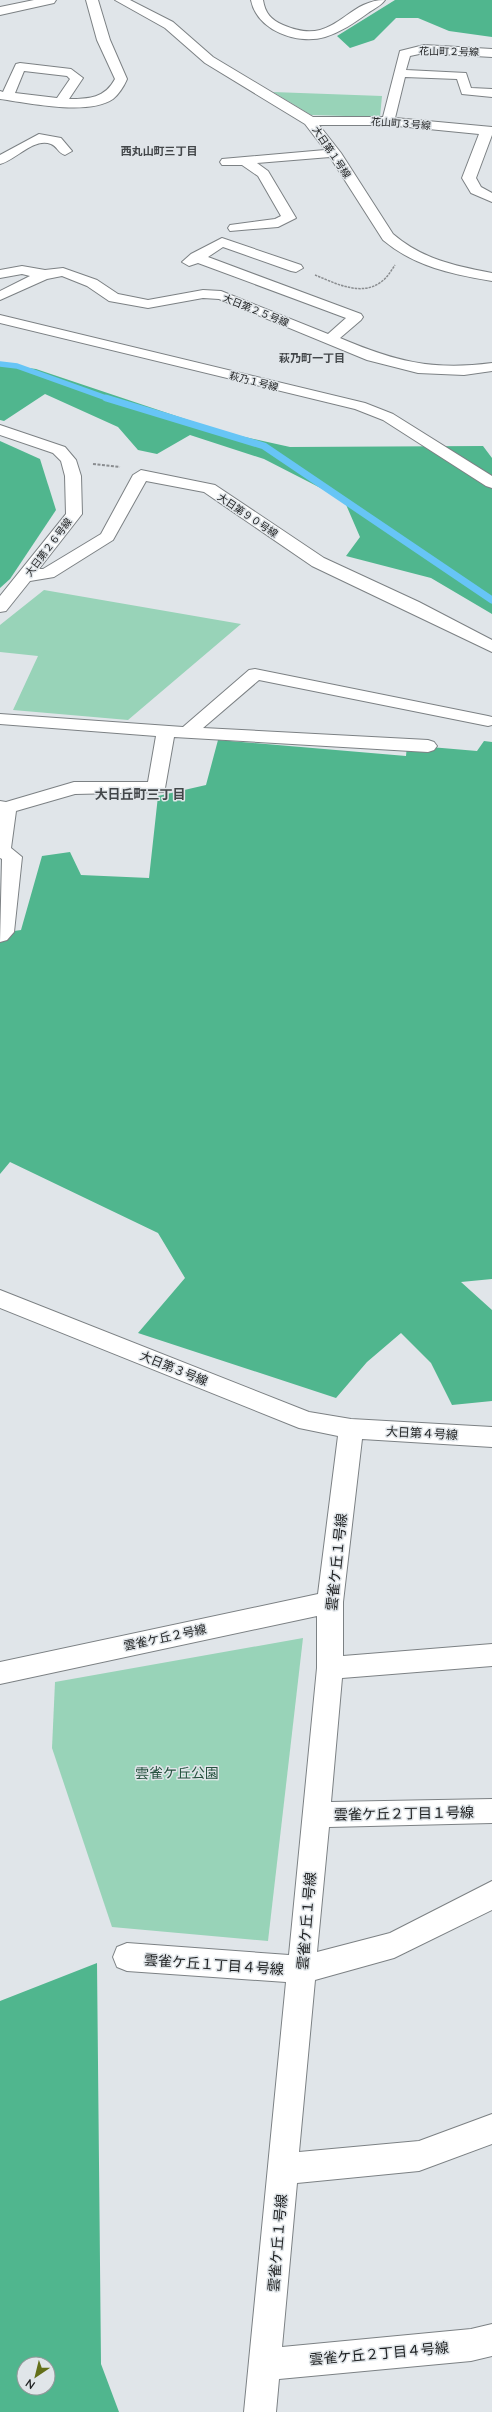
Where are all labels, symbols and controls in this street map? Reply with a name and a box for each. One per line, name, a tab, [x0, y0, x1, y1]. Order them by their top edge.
street label: 花山町２号線	[419, 44, 479, 58]
street label: 花山町３号線	[371, 115, 431, 131]
street label: 大日第１号線	[310, 124, 354, 180]
district label: 西丸山町三丁目	[121, 144, 198, 157]
street label: 大日第２５号線	[221, 291, 291, 329]
district label: 萩乃町一丁目	[279, 351, 345, 364]
street label: 萩乃１号線	[228, 369, 280, 393]
street label: 大日第９０号線	[216, 490, 280, 540]
street label: 大日第２６号線	[22, 515, 74, 579]
district label: 大日丘町三丁目	[94, 786, 186, 802]
street label: 大日第３号線	[138, 1348, 210, 1388]
street label: 大日第４号線	[386, 1424, 458, 1442]
street label: 雲雀ケ丘１号線	[322, 1512, 350, 1612]
street label: 雲雀ケ丘２号線	[122, 1621, 208, 1653]
park label: 雲雀ケ丘公園	[135, 1764, 219, 1781]
street label: 雲雀ケ丘２丁目１号線	[334, 1803, 474, 1823]
street label: 雲雀ケ丘１号線	[293, 1871, 319, 1971]
street label: 雲雀ケ丘１丁目４号線	[144, 1951, 284, 1977]
street label: 雲雀ケ丘１号線	[264, 2193, 290, 2293]
street label: 雲雀ケ丘２丁目４号線	[309, 2338, 449, 2368]
north arrow	[16, 2356, 56, 2396]
text: N	[23, 2377, 37, 2392]

